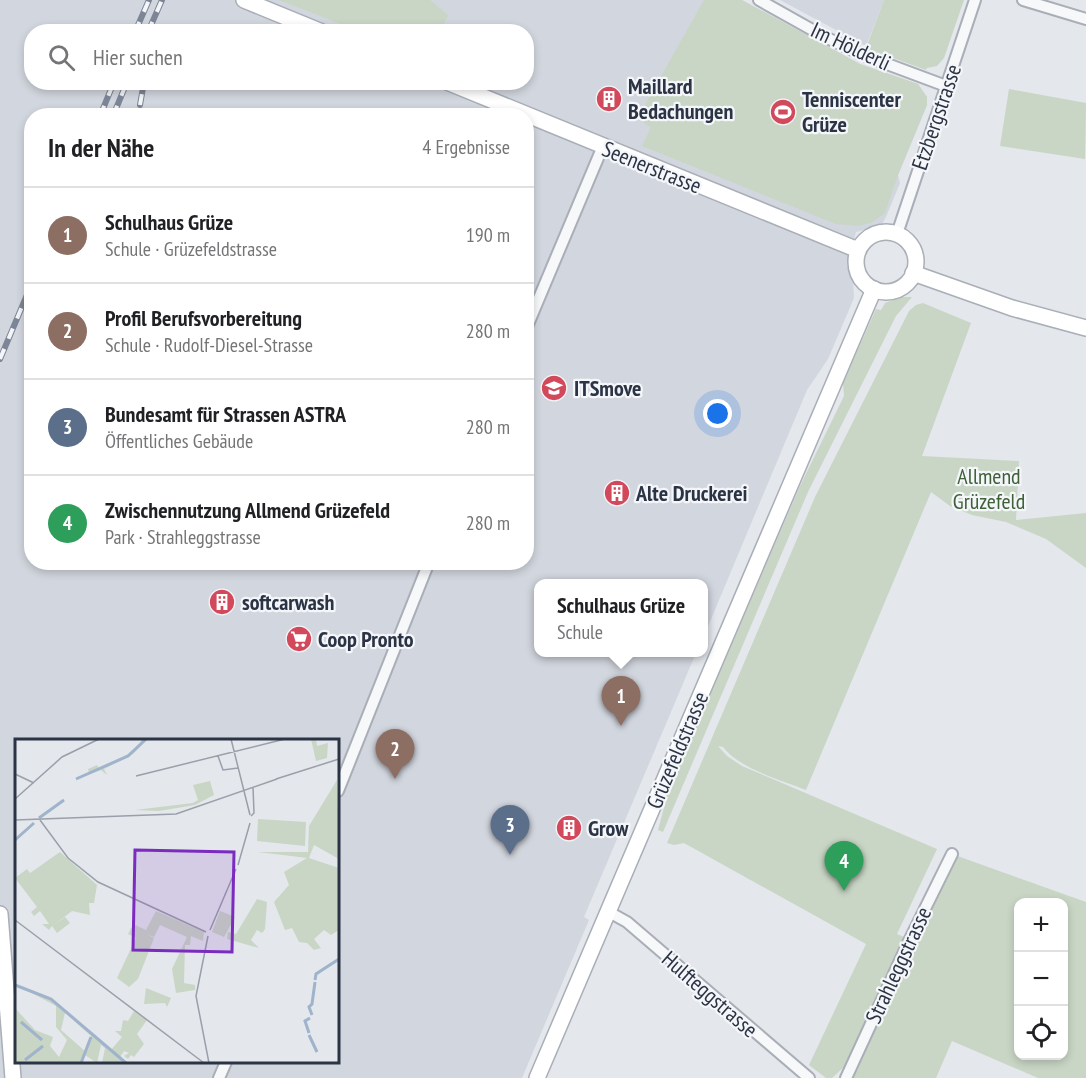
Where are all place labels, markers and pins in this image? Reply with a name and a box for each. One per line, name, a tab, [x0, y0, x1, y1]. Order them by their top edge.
place label: Maillard Bedachungen	[628, 72, 734, 125]
building icon: Maillard Bedachungen	[594, 84, 624, 114]
place label: Tenniscenter Grüze	[802, 85, 901, 138]
sports icon: Tenniscenter Grüze	[768, 97, 798, 127]
school or university icon: ITSmove	[539, 373, 569, 403]
place label: ITSmove	[574, 374, 642, 402]
building icon: Alte Druckerei	[602, 478, 632, 508]
place label: Alte Druckerei	[635, 479, 748, 507]
building icon: softcarwash	[207, 587, 237, 617]
place label: softcarwash	[242, 588, 335, 616]
supermarket icon: Coop Pronto	[284, 624, 314, 654]
place label: Coop Pronto	[318, 625, 414, 653]
pin: 1	[602, 676, 640, 726]
pin: 2	[376, 730, 414, 779]
pin: 3	[490, 806, 530, 855]
building icon: Grow	[554, 813, 584, 843]
place label: Grow	[588, 814, 629, 842]
pin: 4	[824, 842, 864, 891]

